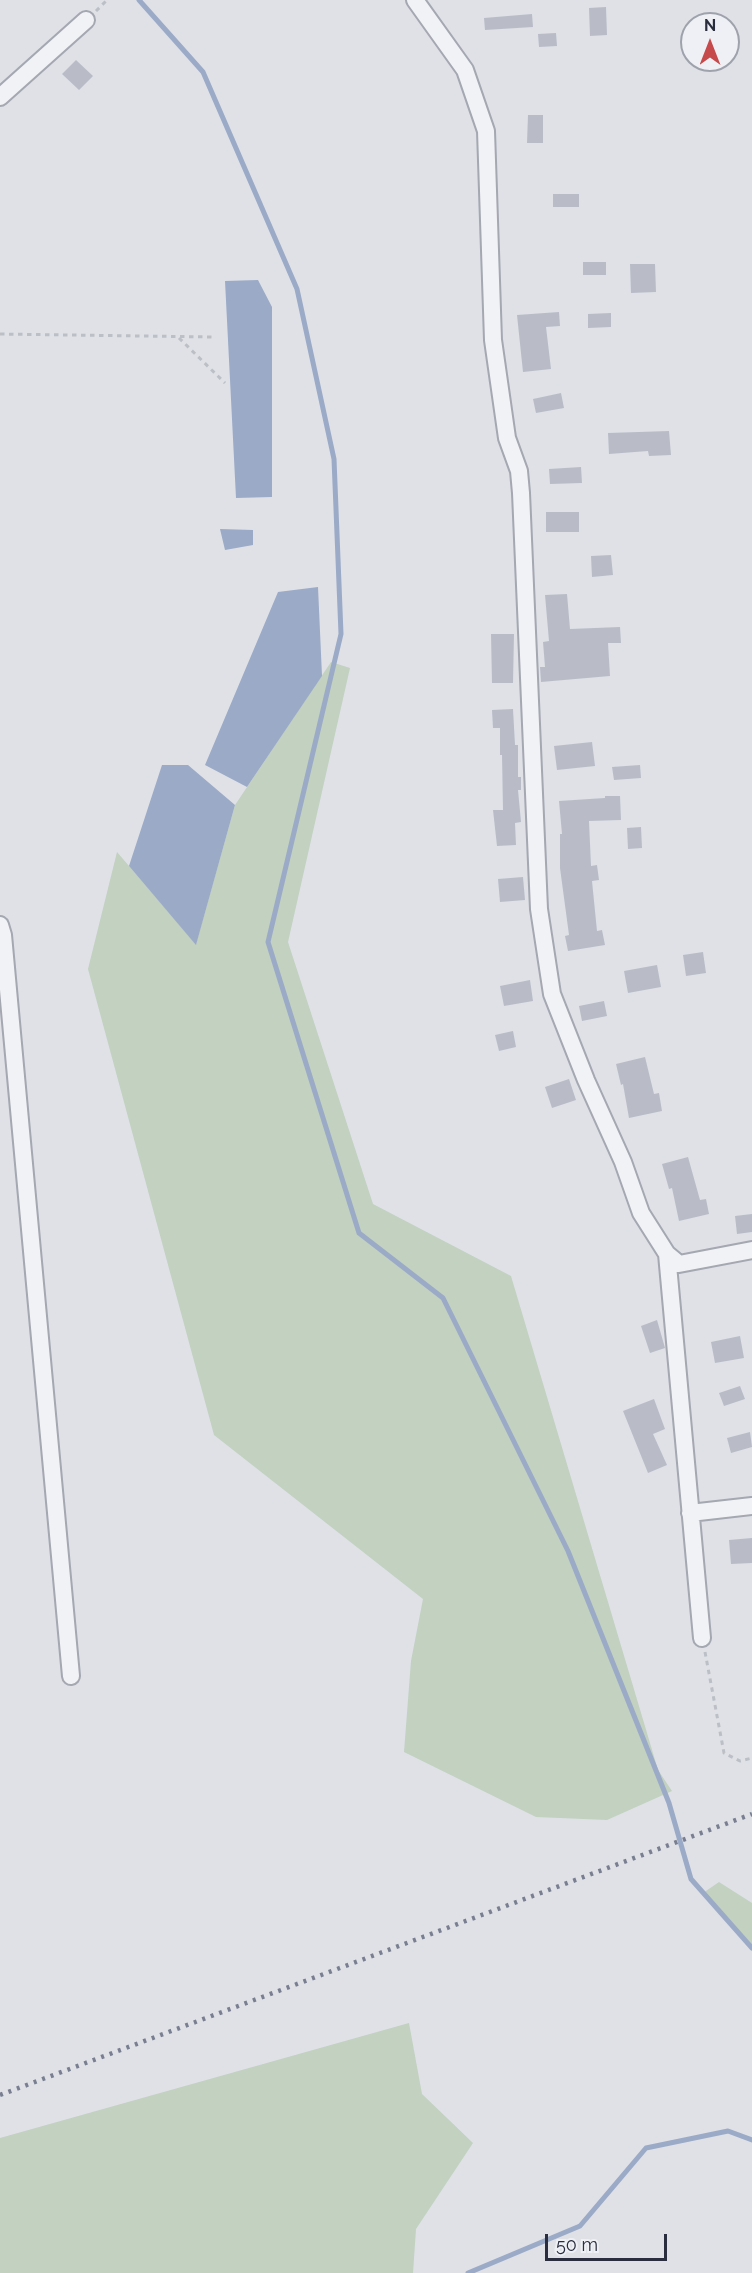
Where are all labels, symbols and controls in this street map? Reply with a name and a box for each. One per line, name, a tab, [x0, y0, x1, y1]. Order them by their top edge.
north arrow	[680, 12, 740, 72]
text: N	[704, 16, 716, 35]
scale bar	[548, 2222, 670, 2260]
text: 50 m	[556, 2234, 598, 2255]

